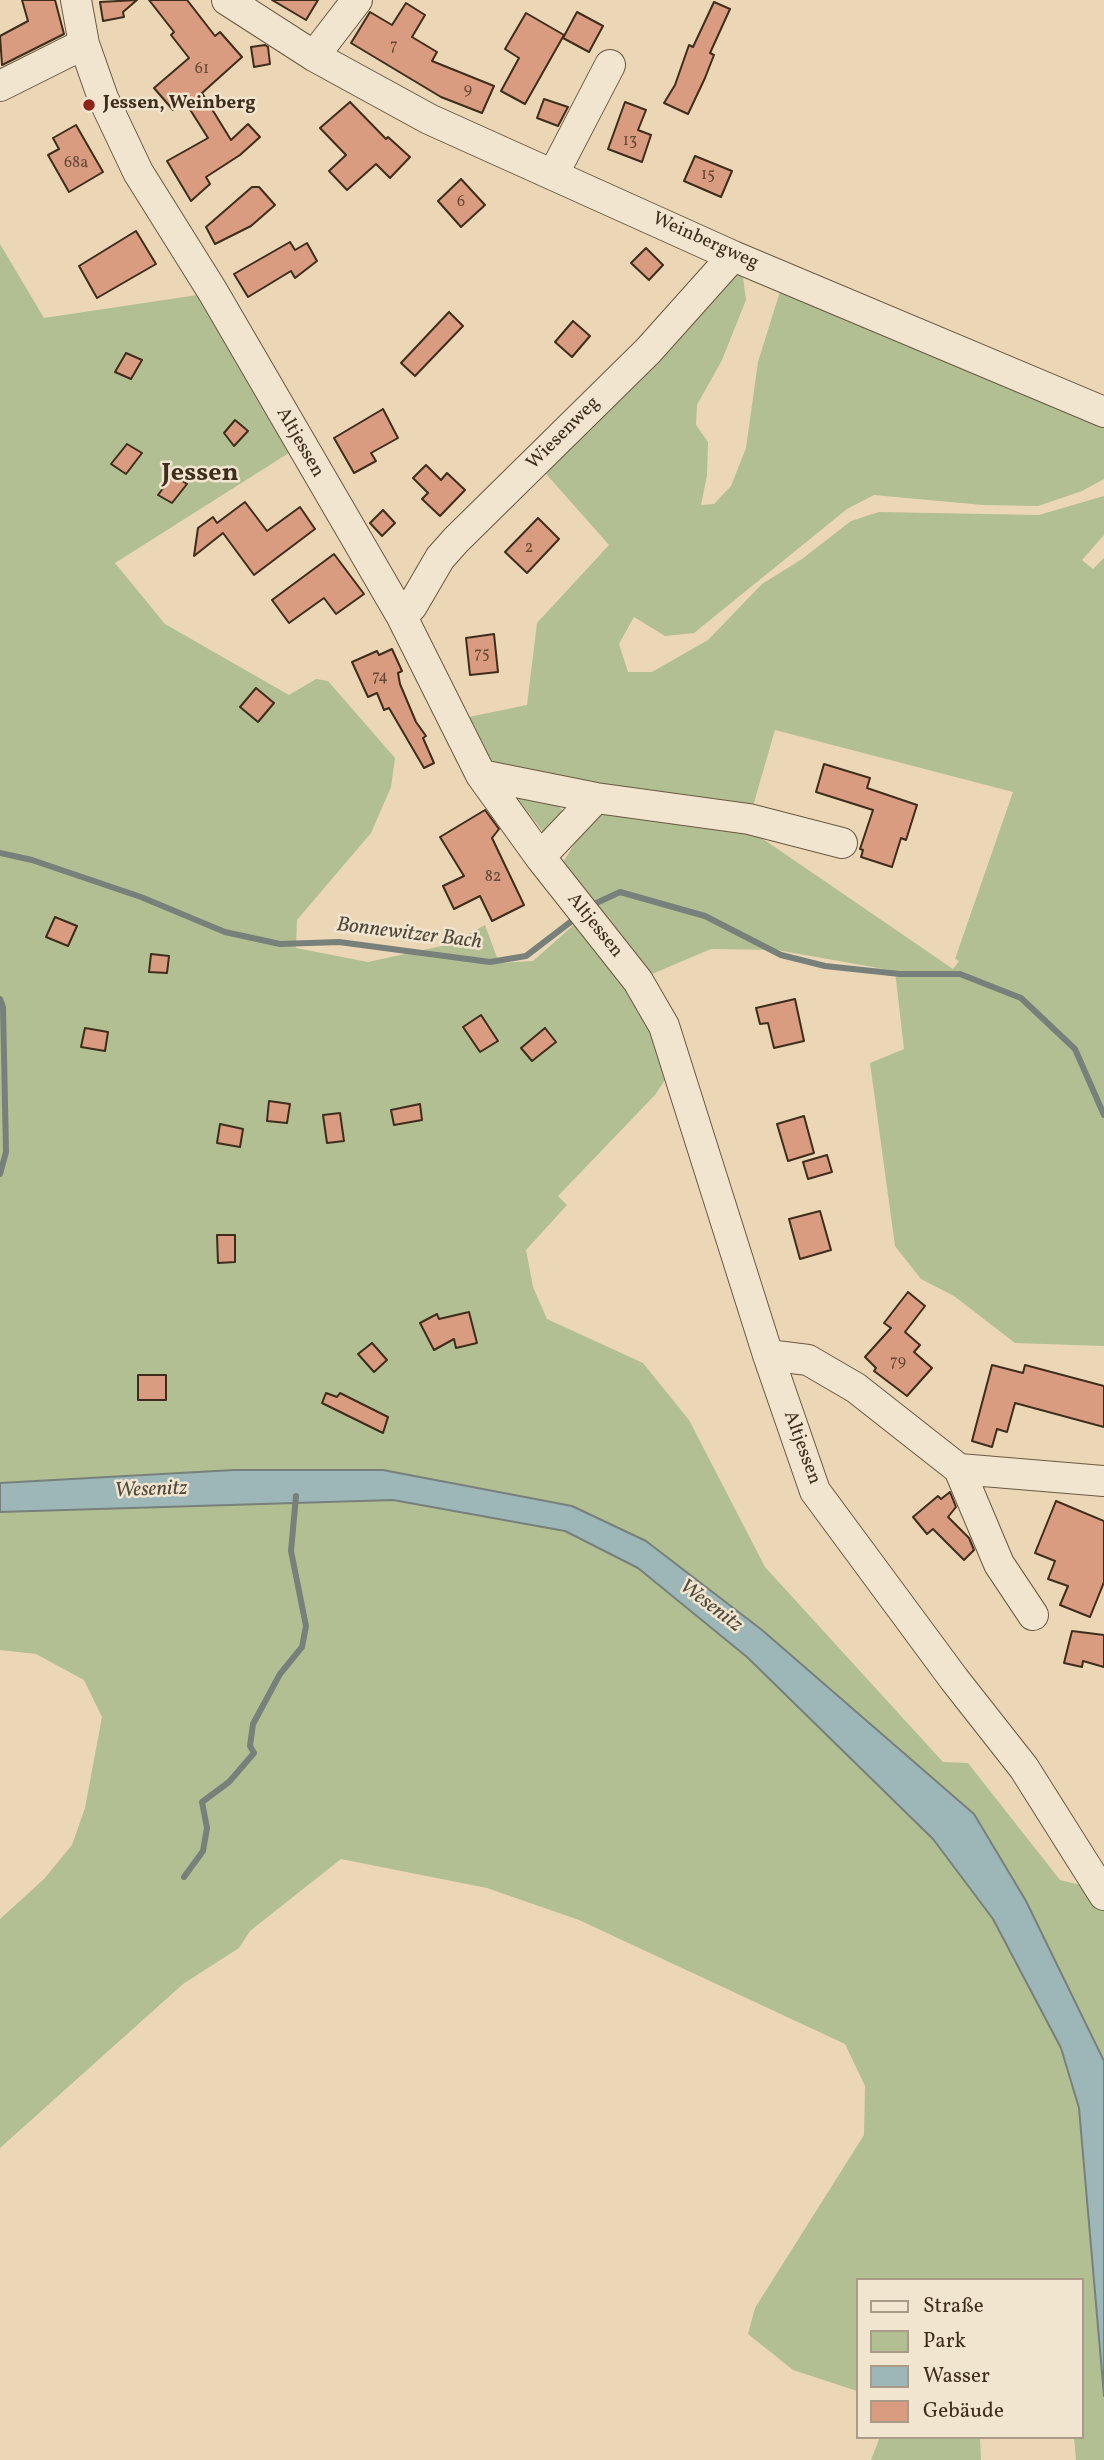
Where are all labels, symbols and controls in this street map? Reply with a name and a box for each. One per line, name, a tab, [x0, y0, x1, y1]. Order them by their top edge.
house number: 7	[390, 37, 398, 57]
house number: 61	[195, 60, 209, 80]
house number: 9	[464, 81, 472, 101]
place label: Jessen, Weinberg	[103, 94, 256, 116]
marker: Jessen, Weinberg	[81, 97, 97, 113]
house number: 13	[623, 132, 637, 152]
house number: 68a	[64, 154, 88, 174]
house number: 15	[701, 166, 715, 186]
house number: 6	[457, 193, 465, 213]
street label: Weinbergweg	[648, 208, 762, 276]
street label: Wiesenweg	[523, 393, 605, 475]
street label: Altjessen	[270, 404, 328, 482]
district label: Jessen	[161, 459, 239, 491]
house number: 2	[525, 539, 533, 559]
house number: 75	[474, 645, 490, 665]
house number: 74	[372, 668, 388, 688]
house number: 82	[485, 868, 501, 888]
street label: Altjessen	[561, 889, 627, 963]
water label: Bonnewitzer Bach	[335, 914, 483, 956]
house number: 79	[890, 1353, 906, 1373]
street label: Altjessen	[777, 1408, 825, 1488]
water label: Wesenitz	[114, 1477, 188, 1505]
water label: Wesenitz	[673, 1575, 747, 1639]
legend	[856, 2278, 1083, 2439]
text: Straße	[923, 2292, 984, 2321]
text: Park	[923, 2327, 966, 2356]
text: Wasser	[923, 2362, 990, 2391]
text: Gebäude	[923, 2397, 1004, 2426]

